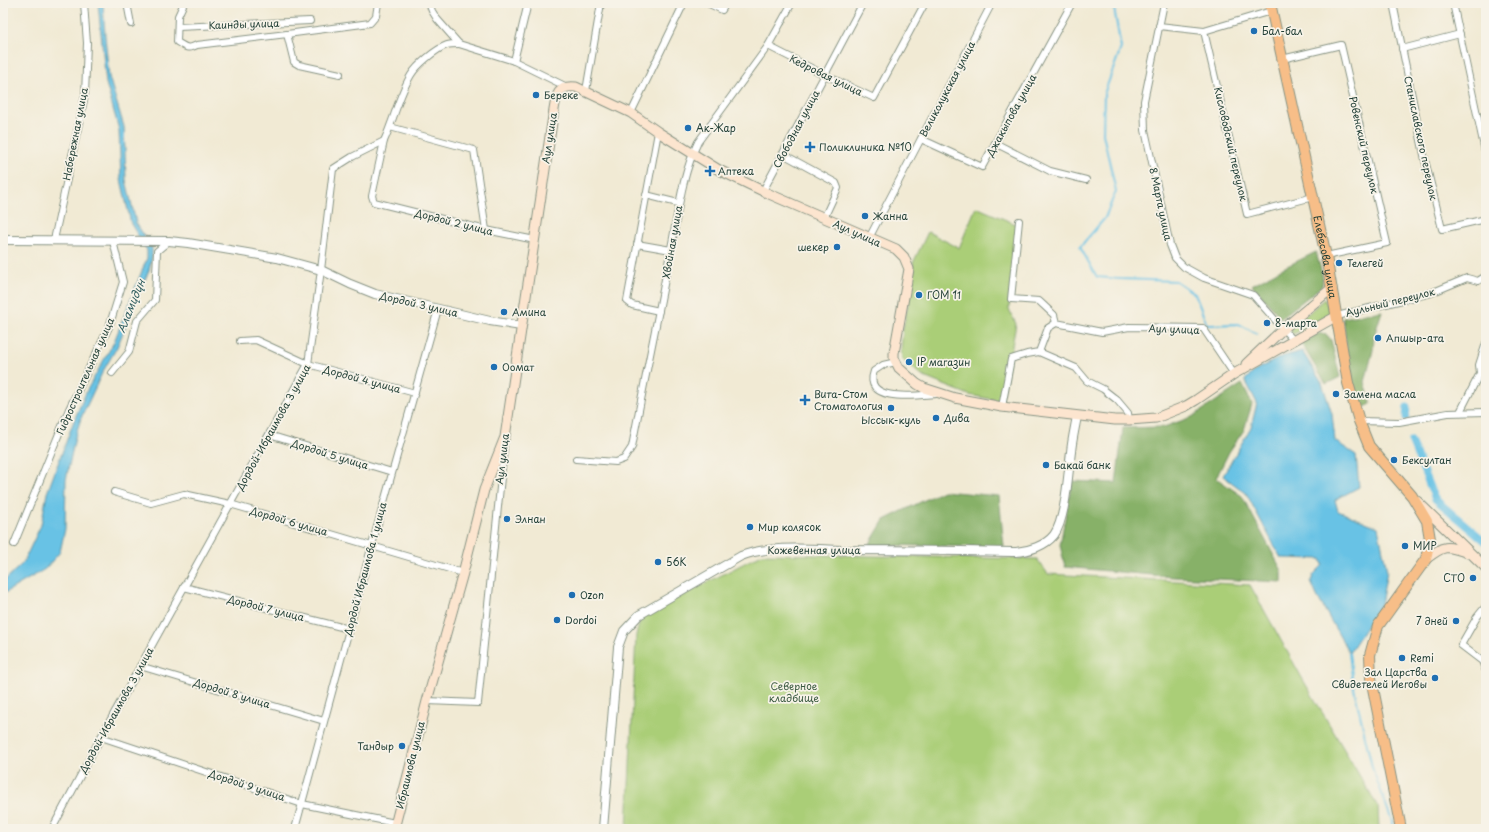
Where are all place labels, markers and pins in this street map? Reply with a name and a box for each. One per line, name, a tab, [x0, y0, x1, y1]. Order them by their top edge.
place label: Бал-бал	[1262, 23, 1303, 38]
marker: Бал-бал	[1249, 26, 1259, 36]
place label: Береке	[544, 87, 579, 102]
marker: Береке	[531, 90, 541, 100]
place label: Ак-Жар	[696, 120, 736, 135]
marker: Ак-Жар	[683, 123, 693, 133]
place label: Поликлиника №10	[819, 139, 912, 154]
marker: Поликлиника №10	[804, 141, 816, 153]
place label: Аптека	[718, 163, 755, 178]
marker: Аптека	[705, 166, 715, 176]
place label: Жанна	[872, 208, 909, 223]
marker: Жанна	[860, 211, 870, 221]
place label: шекер	[797, 239, 829, 254]
marker: шекер	[832, 242, 842, 252]
place label: Телегей	[1347, 255, 1383, 270]
marker: Телегей	[1334, 258, 1344, 268]
place label: ГОМ 11	[927, 287, 961, 302]
marker: ГОМ 11	[914, 290, 924, 300]
place label: Амина	[512, 304, 547, 319]
marker: Амина	[499, 307, 509, 317]
place label: 8-марта	[1275, 315, 1318, 330]
marker: 8-марта	[1262, 318, 1272, 328]
place label: Апшыр-ата	[1386, 330, 1445, 345]
marker: Апшыр-ата	[1373, 333, 1383, 343]
place label: IP магазин	[917, 354, 970, 369]
marker: IP магазин	[904, 357, 914, 367]
place label: Оомат	[502, 359, 534, 374]
marker: Оомат	[489, 362, 499, 372]
place label: Вита-Стом Стоматология	[814, 386, 883, 413]
place label: Замена масла	[1344, 386, 1417, 401]
marker: Замена масла	[1331, 389, 1341, 399]
marker: Вита-Стом Стоматология	[799, 394, 811, 406]
marker: Ыссык-куль	[886, 403, 896, 413]
place label: Дива	[943, 410, 970, 425]
place label: Ыссык-куль	[861, 412, 921, 427]
marker: Дива	[931, 413, 941, 423]
place label: Бексултан	[1402, 452, 1452, 467]
marker: Бексултан	[1389, 455, 1399, 465]
place label: Бакай банк	[1054, 457, 1111, 472]
marker: Бакай банк	[1041, 460, 1051, 470]
place label: Элнан	[515, 511, 546, 526]
marker: Элнан	[502, 514, 512, 524]
place label: Мир колясок	[758, 519, 821, 534]
marker: Мир колясок	[745, 522, 755, 532]
place label: МИР	[1413, 538, 1437, 553]
marker: МИР	[1400, 541, 1410, 551]
place label: 56К	[666, 554, 686, 569]
marker: 56К	[653, 557, 663, 567]
place label: СТО	[1443, 570, 1465, 585]
marker: СТО	[1468, 573, 1478, 583]
place label: Ozon	[580, 587, 604, 602]
marker: Ozon	[567, 590, 577, 600]
place label: Dordoi	[565, 612, 597, 627]
place label: 7 дней	[1416, 613, 1448, 628]
marker: Dordoi	[552, 615, 562, 625]
marker: 7 дней	[1451, 616, 1461, 626]
place label: Remi	[1410, 650, 1434, 665]
marker: Remi	[1397, 653, 1407, 663]
place label: Зал Царства Свидетелей Иеговы	[1331, 664, 1428, 691]
marker: Зал Царства Свидетелей Иеговы	[1430, 673, 1440, 683]
place label: Тандыр	[357, 738, 394, 753]
marker: Тандыр	[397, 741, 407, 751]

